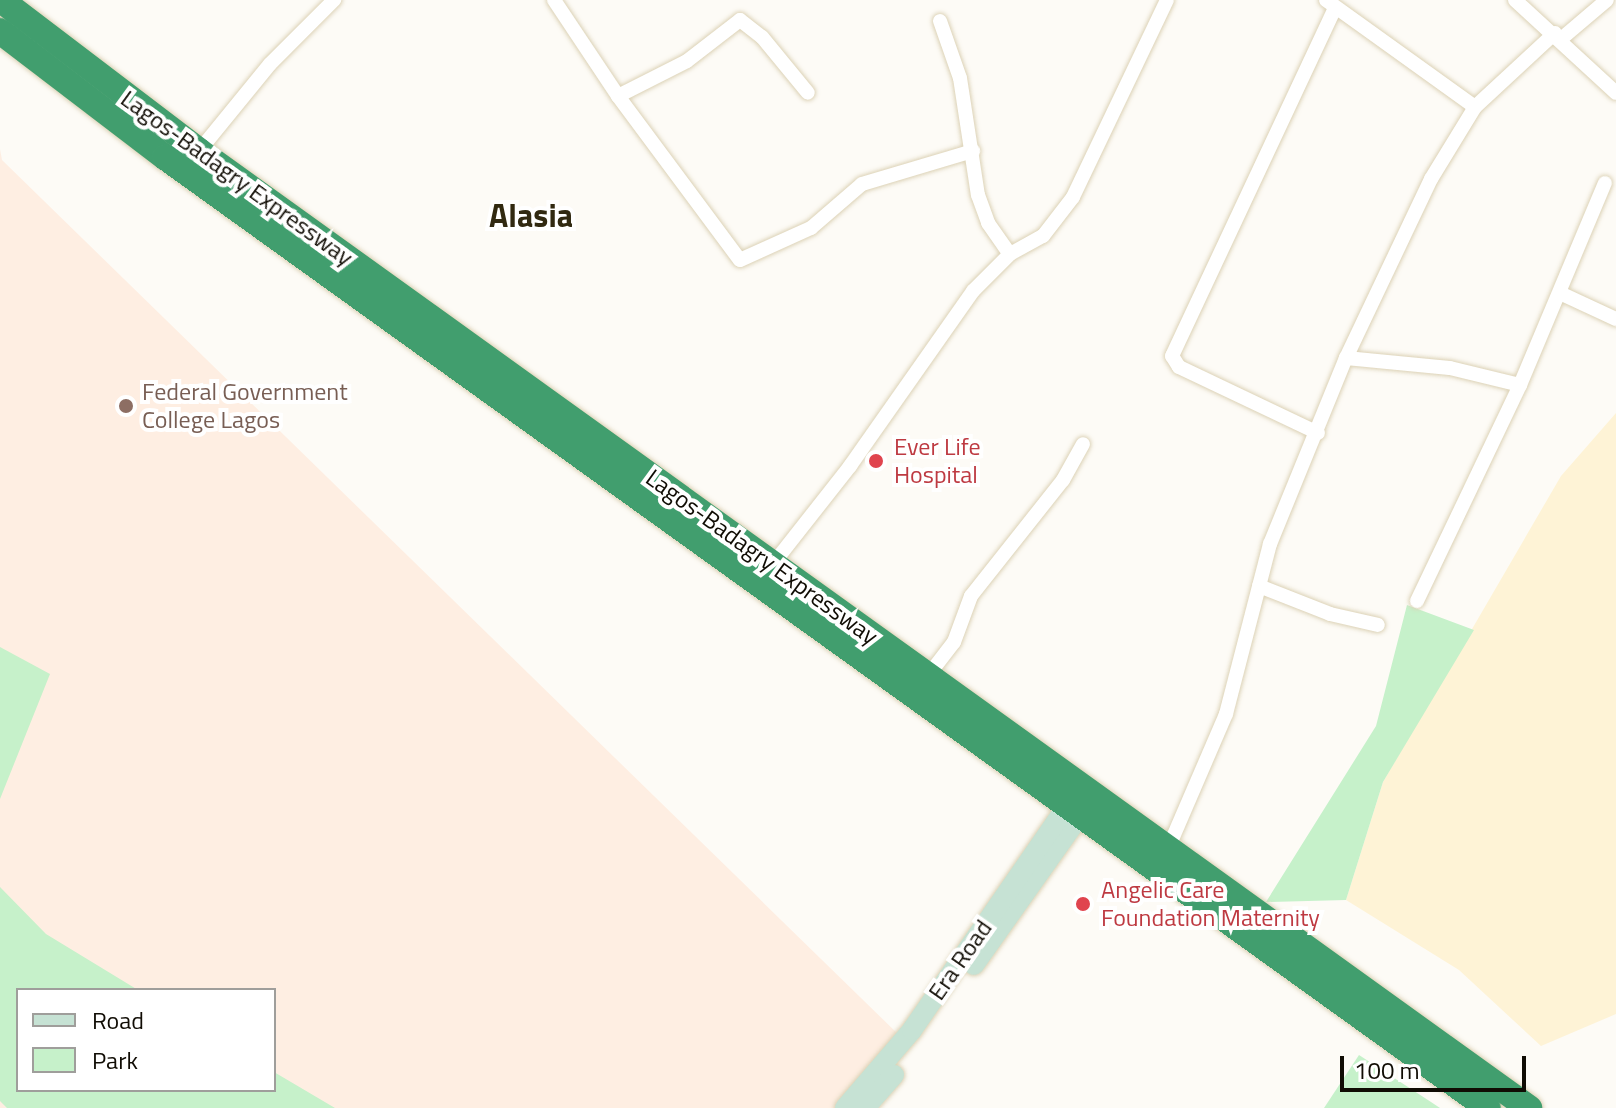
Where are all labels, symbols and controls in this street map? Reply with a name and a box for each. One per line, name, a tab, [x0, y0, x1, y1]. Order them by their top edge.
street label: Lagos-Badagry Expressway	[115, 84, 359, 272]
district label: Alasia	[489, 196, 573, 234]
place label: Federal Government College Lagos	[142, 378, 348, 434]
marker: Federal Government College Lagos	[117, 397, 135, 415]
place label: Ever Life Hospital	[894, 433, 981, 489]
marker: Ever Life Hospital	[865, 450, 887, 472]
street label: Lagos-Badagry Expressway	[640, 463, 884, 651]
place label: Angelic Care Foundation Maternity	[1101, 876, 1320, 932]
marker: Angelic Care Foundation Maternity	[1072, 893, 1094, 915]
street label: Era Road	[922, 915, 998, 1005]
legend	[16, 988, 276, 1092]
text: Road	[92, 1002, 144, 1038]
scale bar	[1344, 1040, 1530, 1090]
text: Park	[92, 1042, 138, 1078]
text: 100 m	[1354, 1052, 1420, 1088]

